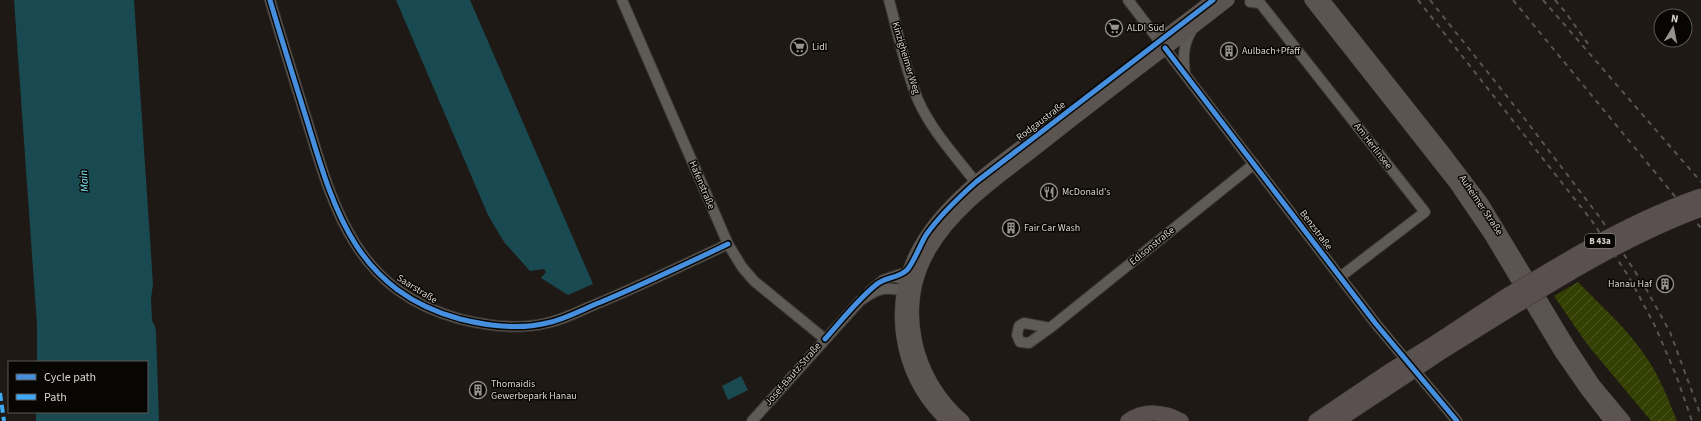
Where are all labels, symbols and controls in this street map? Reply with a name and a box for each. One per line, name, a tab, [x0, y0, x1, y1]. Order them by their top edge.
north arrow	[1653, 8, 1693, 48]
text: N	[1670, 11, 1680, 27]
supermarket icon: ALDI Süd	[1104, 18, 1124, 38]
street label: Kinzigheimer Weg	[888, 20, 924, 96]
place label: ALDI Süd	[1127, 21, 1164, 35]
supermarket icon: Lidl	[789, 37, 809, 57]
place label: Lidl	[812, 40, 828, 54]
building icon: Aulbach+Pfaff	[1219, 41, 1239, 61]
place label: Aulbach+Pfaff	[1242, 44, 1301, 58]
street label: Rodgaustraße	[1014, 98, 1069, 144]
street label: Am Herlinsee	[1350, 120, 1396, 172]
street label: Hafenstraße	[686, 159, 718, 211]
water label: Main	[76, 169, 92, 193]
street label: Auheimer Straße	[1456, 172, 1506, 238]
restaurant icon: McDonald's	[1039, 182, 1059, 202]
place label: McDonald's	[1062, 185, 1111, 199]
street label: Benzstraße	[1296, 207, 1336, 253]
building icon: Fair Car Wash	[1001, 218, 1021, 238]
place label: Fair Car Wash	[1024, 221, 1080, 235]
street label: Edisonstraße	[1126, 223, 1178, 269]
road number: B 43a	[1585, 234, 1615, 248]
street label: Saarstraße	[394, 271, 440, 307]
building icon: Hanau Haf	[1655, 274, 1675, 294]
place label: Hanau Haf	[1608, 277, 1653, 291]
street label: Josef-Bautz-Straße	[762, 339, 824, 409]
legend	[8, 361, 148, 413]
text: Cycle path	[44, 369, 96, 386]
place label: Thomaidis Gewerbepark Hanau	[491, 377, 577, 403]
building icon: Thomaidis Gewerbepark Hanau	[468, 380, 488, 400]
text: Path	[44, 389, 67, 406]

